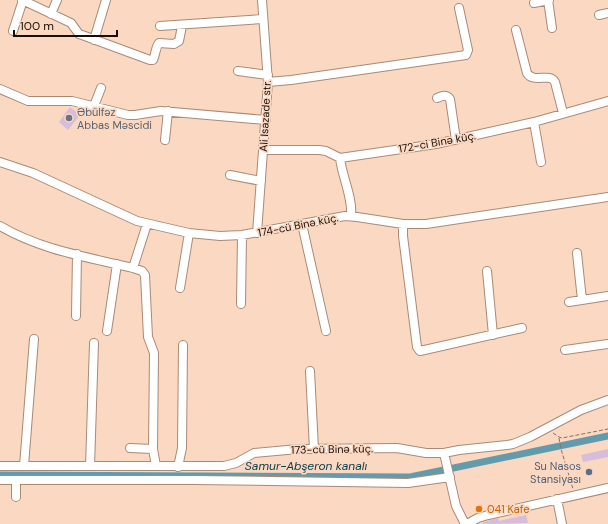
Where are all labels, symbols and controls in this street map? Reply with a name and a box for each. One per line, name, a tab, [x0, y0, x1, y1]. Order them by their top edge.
scale bar	[14, 12, 117, 38]
text: 100 m	[20, 18, 54, 34]
street label: Ali Isazade str.	[256, 80, 274, 152]
place label: Əbülfəz Abbas Məscidi	[77, 105, 152, 132]
marker: Əbülfəz Abbas Məscidi	[64, 113, 74, 123]
street label: 172-ci Binə küç.	[397, 128, 477, 156]
street label: 174-cü Binə küç.	[256, 210, 340, 240]
street label: 173-cü Binə küç.	[291, 441, 373, 457]
water label: Samur-Abşeron kanalı	[245, 458, 368, 474]
place label: Su Nasos Stansiyası	[530, 459, 581, 486]
marker: Su Nasos Stansiyası	[584, 467, 594, 477]
place label: 041 Kafe	[487, 502, 530, 516]
marker: 041 Kafe	[474, 504, 484, 514]

